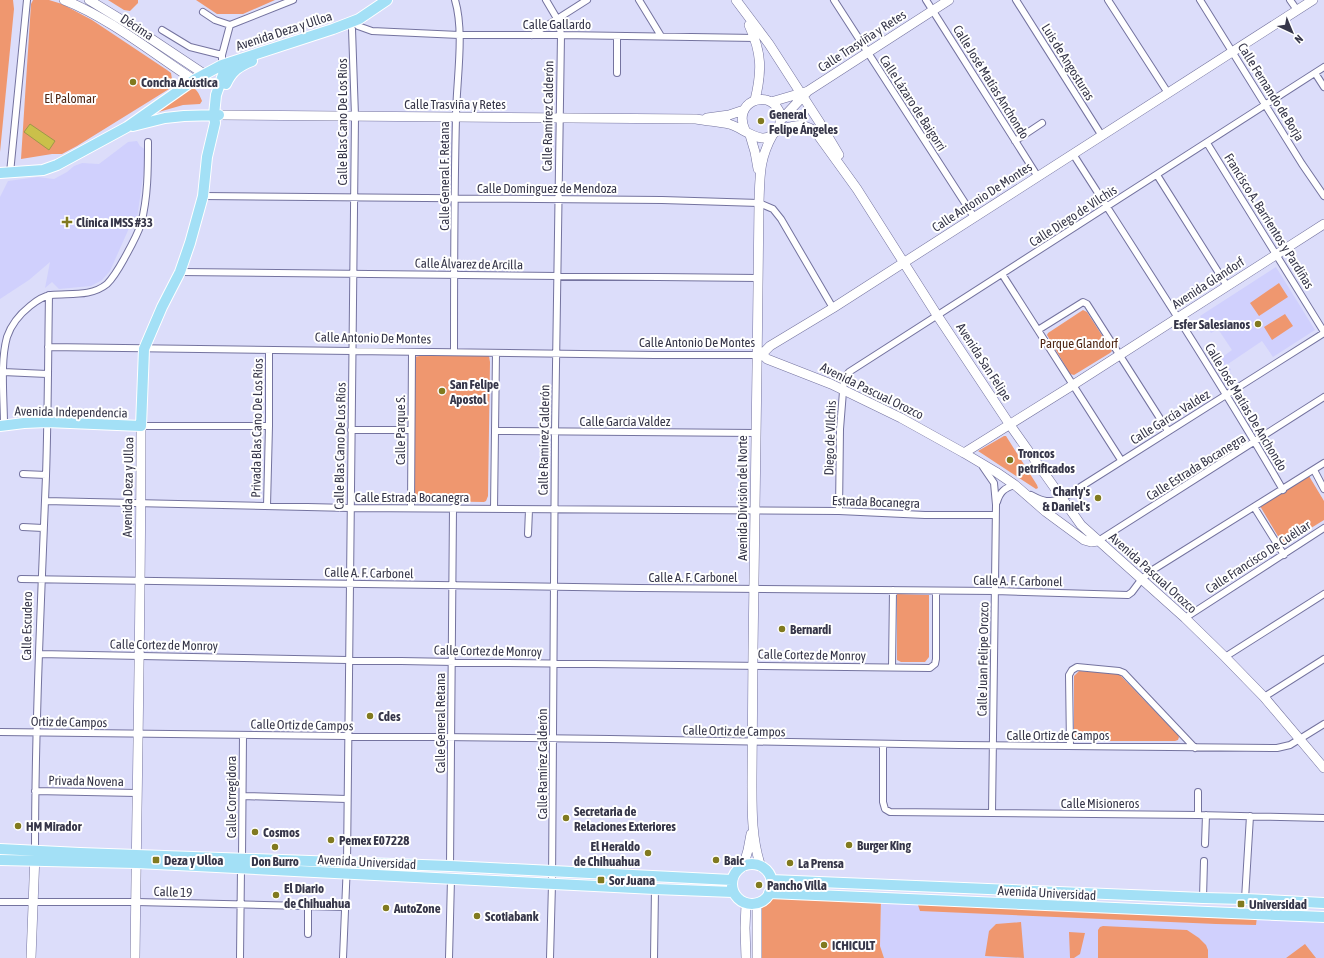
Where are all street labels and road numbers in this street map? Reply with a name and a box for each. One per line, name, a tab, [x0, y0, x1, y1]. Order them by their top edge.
street label: Calle Trasviña y Retes	[815, 7, 909, 75]
street label: Avenida Deza y Ulloa	[234, 8, 334, 54]
street label: Décima	[118, 11, 156, 43]
street label: Calle Gallardo	[523, 17, 591, 32]
street label: Luis de Angosturas	[1038, 21, 1098, 103]
street label: Calle José Matías Anchondo	[950, 22, 1032, 142]
street label: Calle Fernando de Borja	[1235, 40, 1307, 144]
street label: Calle Lázaro de Baigorri	[876, 52, 950, 154]
street label: Calle Blas Cano De Los Ríos	[335, 58, 350, 186]
street label: Calle Ramírez Calderón	[540, 60, 556, 172]
street label: Calle Trasviña y Retes	[404, 97, 506, 112]
street label: Calle General F. Retana	[437, 121, 452, 231]
street label: Francisco A. Barrientos y Pardiñas	[1221, 151, 1317, 292]
street label: Calle Antonio De Montes	[929, 159, 1035, 235]
street label: Calle Domínguez de Mendoza	[477, 181, 617, 196]
street label: Calle Diego de Vilchis	[1027, 182, 1120, 250]
street label: Avenida Glandorf	[1169, 254, 1247, 312]
street label: Calle Álvarez de Arcilla	[415, 256, 523, 272]
street label: Avenida San Felipe	[953, 320, 1015, 404]
street label: Calle Antonio De Montes	[315, 329, 432, 347]
street label: Calle Antonio De Montes	[639, 335, 755, 350]
street label: Calle José Matías De Anchondo	[1202, 340, 1290, 474]
street label: Privada Blas Cano De Los Ríos	[248, 358, 266, 498]
street label: Avenida Pascual Orozco	[818, 360, 926, 422]
street label: Calle Blas Cano De Los Ríos	[331, 382, 349, 510]
street label: Calle Ramírez Calderón	[536, 384, 552, 496]
street label: Calle García Valdez	[1128, 386, 1213, 447]
street label: Calle Parque S.	[393, 395, 408, 465]
street label: Diego de VIlchis	[821, 400, 839, 476]
street label: Avenida Independencia	[14, 404, 128, 420]
street label: Calle García Valdez	[580, 414, 671, 429]
street label: Calle Estrada Bocanegra	[1144, 430, 1248, 504]
street label: Avenida División del Norte	[735, 435, 750, 561]
street label: Avenida Deza y Ulloa	[120, 437, 136, 537]
street label: Calle Estrada Bocanegra	[355, 490, 469, 505]
street label: Estrada Bocanegra	[832, 493, 920, 511]
street label: Calle Francisco De Cuéllar	[1203, 517, 1313, 597]
street label: Avenida Pascual Orozco	[1106, 530, 1200, 616]
street label: Calle A. F. Carbonel	[324, 565, 414, 581]
street label: Calle A. F. Carbonel	[648, 570, 738, 585]
street label: Calle A. F. Carbonel	[973, 573, 1063, 589]
street label: Calle Escudero	[19, 591, 35, 661]
street label: Calle Juan Felipe Orozco	[974, 601, 992, 717]
street label: Calle Cortez de Monroy	[110, 637, 219, 653]
street label: Calle Cortez de Monroy	[434, 643, 543, 659]
street label: Calle Cortez de Monroy	[758, 647, 867, 663]
street label: Calle General Retana	[433, 673, 448, 773]
street label: Calle Ramírez Calderón	[535, 709, 550, 819]
street label: Ortiz de Campos	[31, 714, 108, 730]
street label: Calle Ortiz de Campos	[250, 717, 354, 733]
street label: Calle Ortiz de Campos	[682, 723, 786, 739]
street label: Calle Ortiz de Campos	[1007, 728, 1110, 743]
street label: Calle Corregidora	[224, 756, 239, 838]
street label: Privada Novena	[48, 773, 124, 789]
street label: Calle Misioneros	[1061, 796, 1140, 811]
street label: Avenida Universidad	[317, 852, 417, 872]
street label: Avenida Universidad	[997, 883, 1097, 903]
street label: Calle 19	[153, 884, 193, 900]

